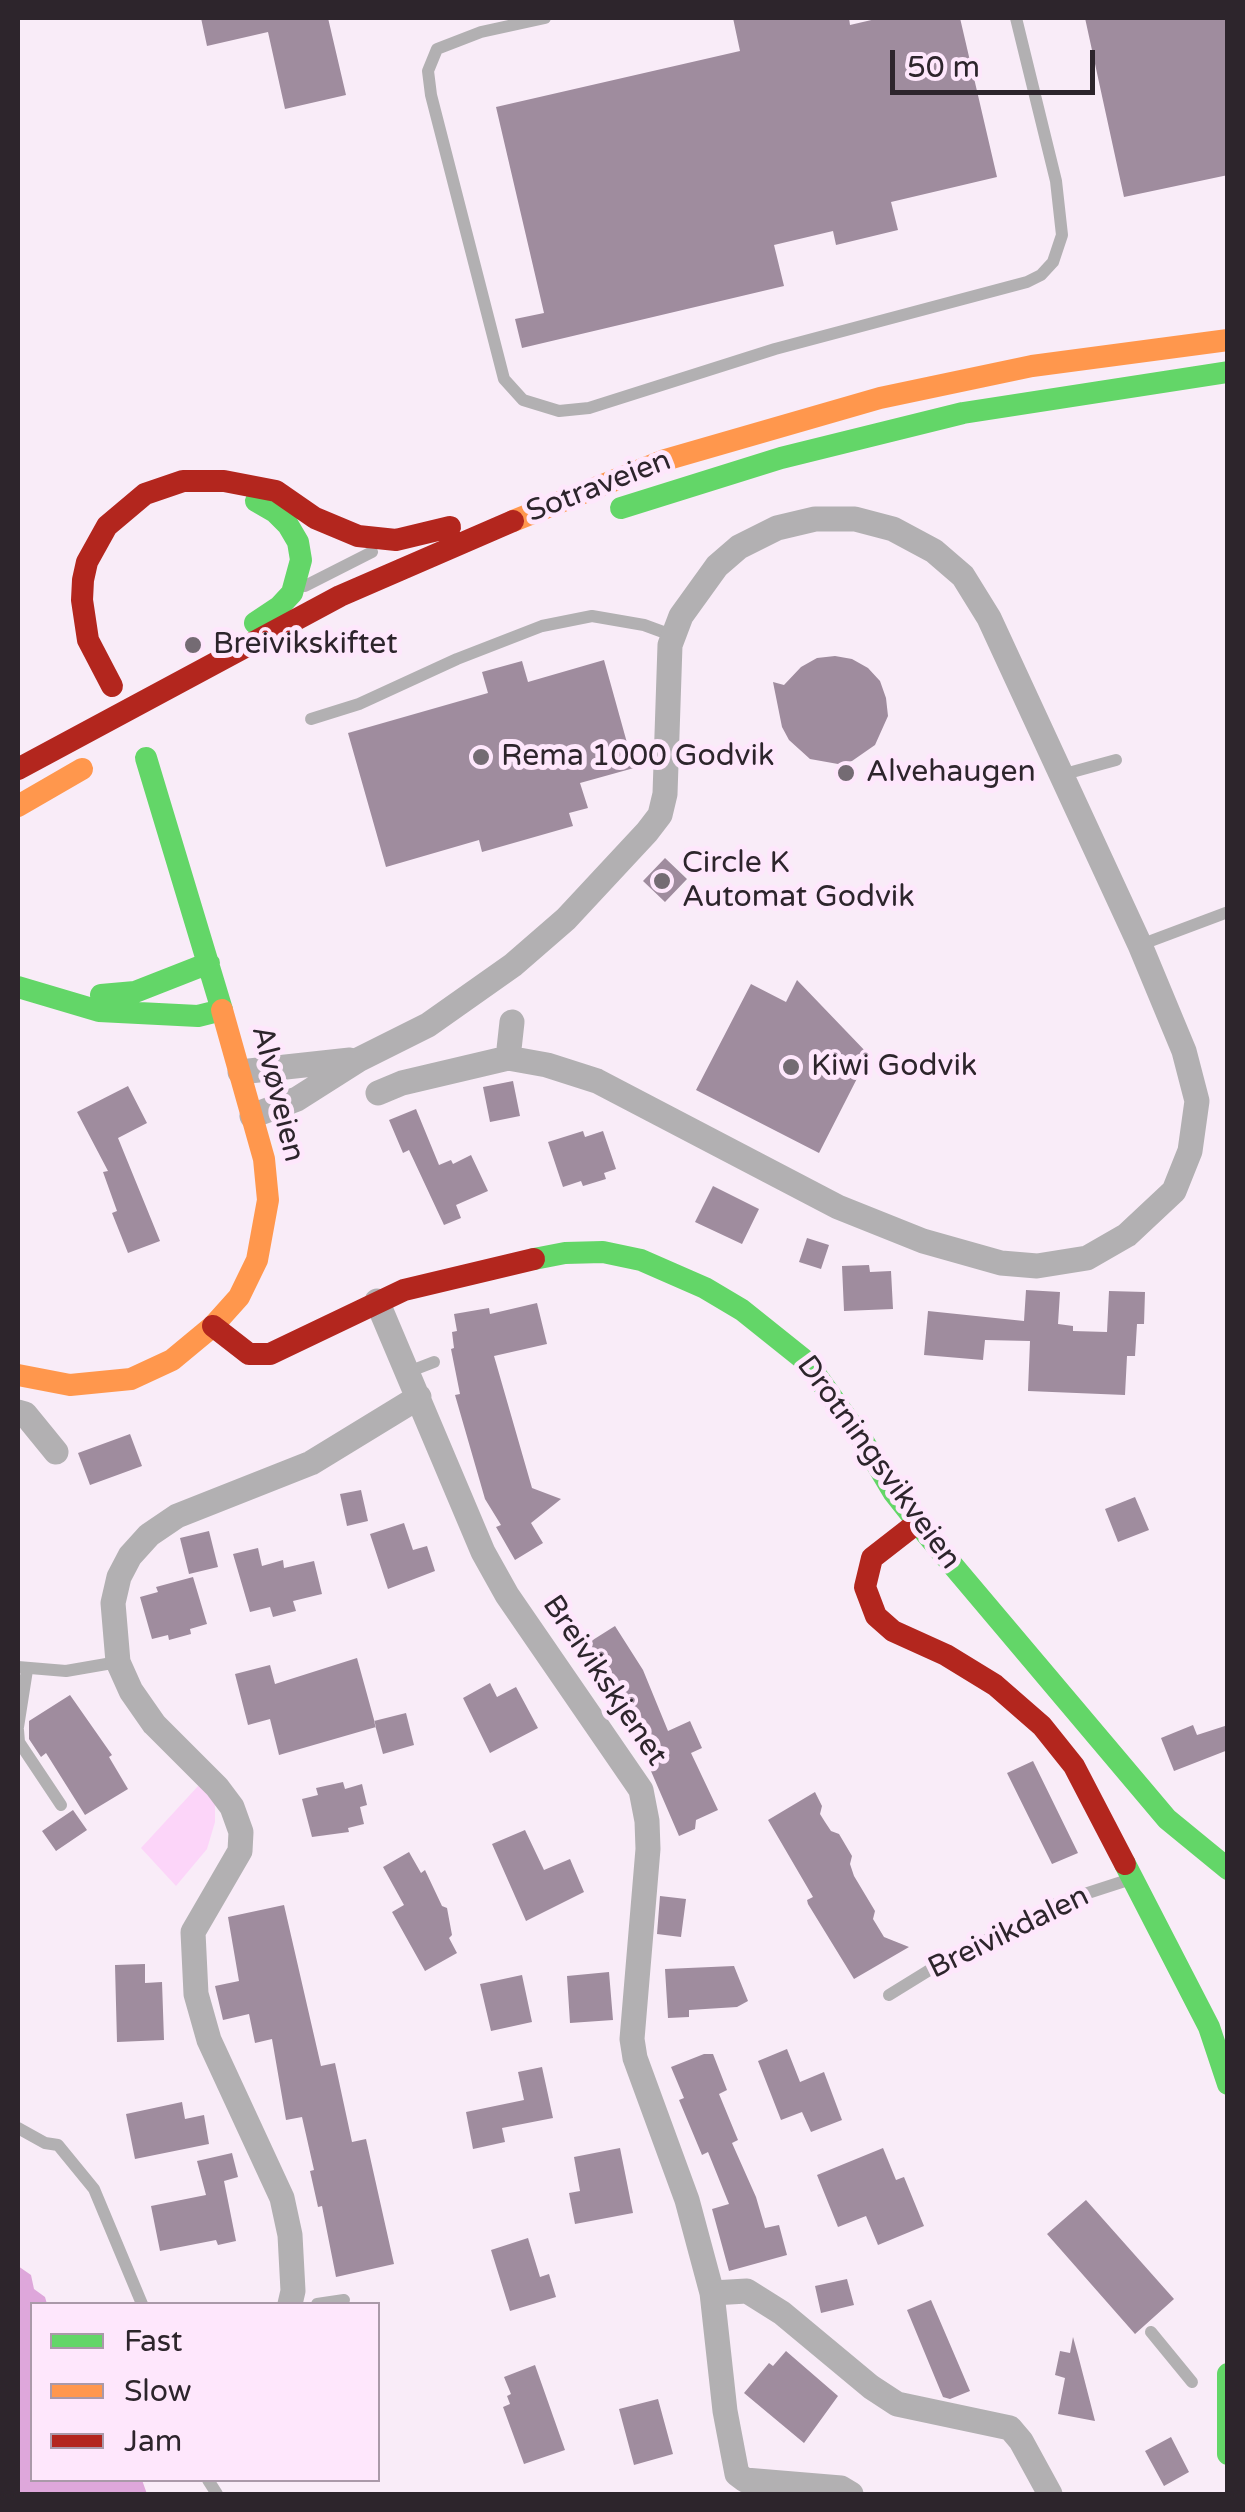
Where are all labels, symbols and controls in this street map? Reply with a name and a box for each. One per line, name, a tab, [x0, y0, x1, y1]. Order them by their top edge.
scale bar	[895, 30, 1100, 92]
text: 50 m	[907, 49, 980, 86]
street label: Sotraveien	[522, 443, 676, 531]
place label: Breivikskiftet	[213, 627, 398, 663]
marker: Breivikskiftet	[182, 634, 204, 656]
place label: Rema 1000 Godvik	[501, 739, 774, 775]
marker: Rema 1000 Godvik	[470, 746, 492, 768]
place label: Alvehaugen	[866, 755, 1036, 791]
marker: Alvehaugen	[835, 762, 857, 784]
place label: Circle K Automat Godvik	[682, 846, 915, 916]
marker: Circle K Automat Godvik	[651, 870, 673, 892]
street label: Alvøveien	[243, 1022, 311, 1166]
place label: Kiwi Godvik	[811, 1049, 977, 1085]
marker: Kiwi Godvik	[780, 1056, 802, 1078]
street label: Drotningsvikveien	[788, 1349, 968, 1577]
street label: Breivikskjenet	[534, 1589, 674, 1773]
street label: Breivikdalen	[923, 1879, 1095, 1987]
legend	[30, 2302, 380, 2482]
text: Fast	[124, 2323, 183, 2360]
text: Slow	[124, 2373, 192, 2410]
text: Jam	[124, 2423, 182, 2460]

